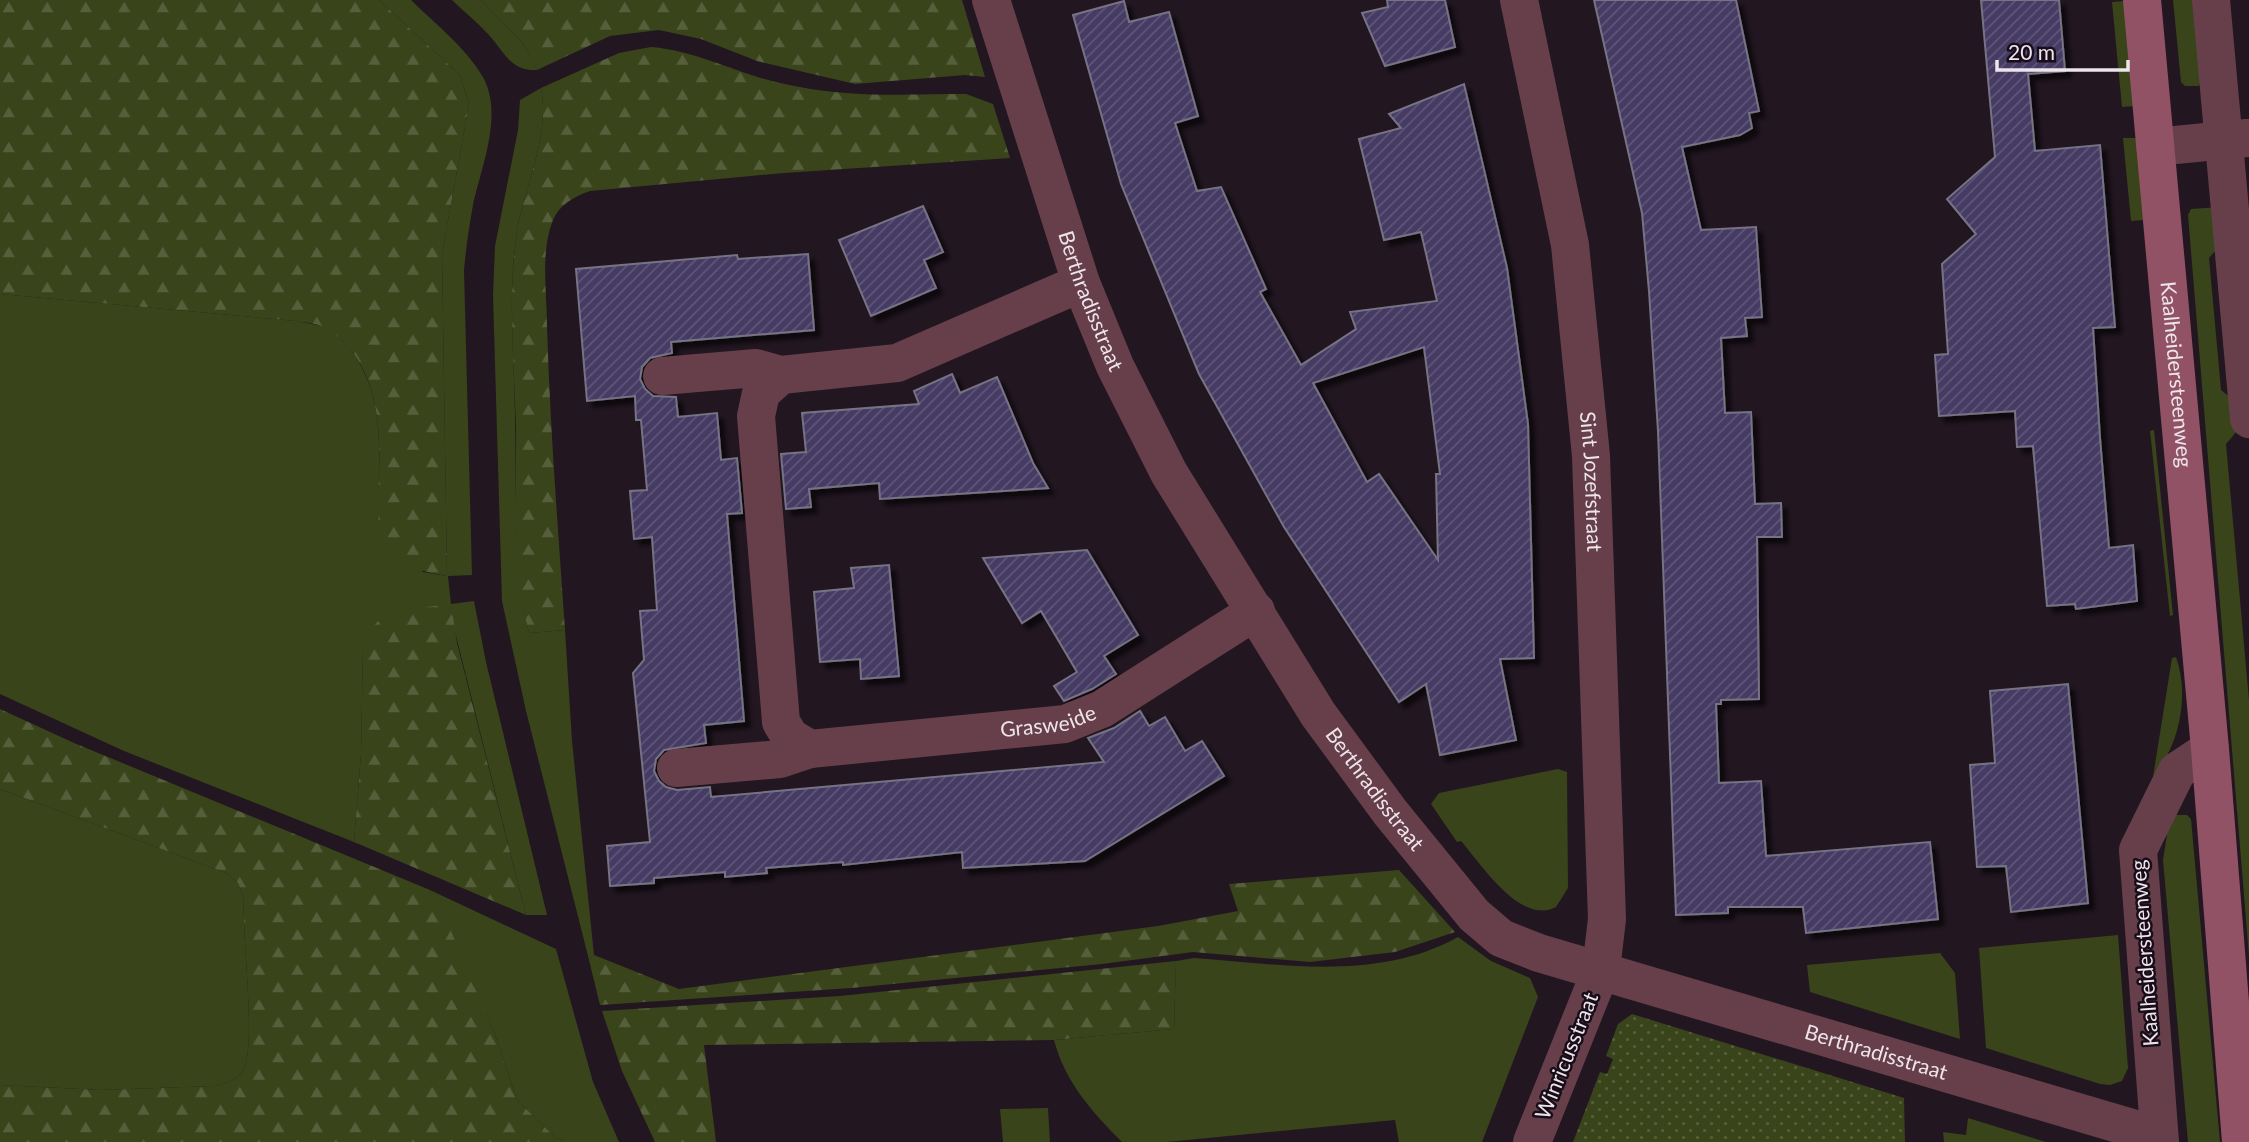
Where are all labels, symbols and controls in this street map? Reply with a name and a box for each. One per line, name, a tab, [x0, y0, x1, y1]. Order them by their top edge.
scale bar	[1997, 28, 2128, 72]
text: 20 m	[2008, 39, 2055, 64]
street label: Berthradisstraat	[1054, 228, 1130, 375]
street label: Kaalheidersteenweg	[2157, 280, 2198, 469]
street label: Sint Jozefstraat	[1576, 410, 1608, 553]
street label: Grasweide	[999, 699, 1099, 741]
street label: Berthradisstraat	[1321, 722, 1430, 855]
street label: Kaalheidersteenweg	[2125, 859, 2162, 1047]
street label: Winricusstraat	[1529, 988, 1603, 1122]
street label: Berthradisstraat	[1802, 1018, 1951, 1084]

